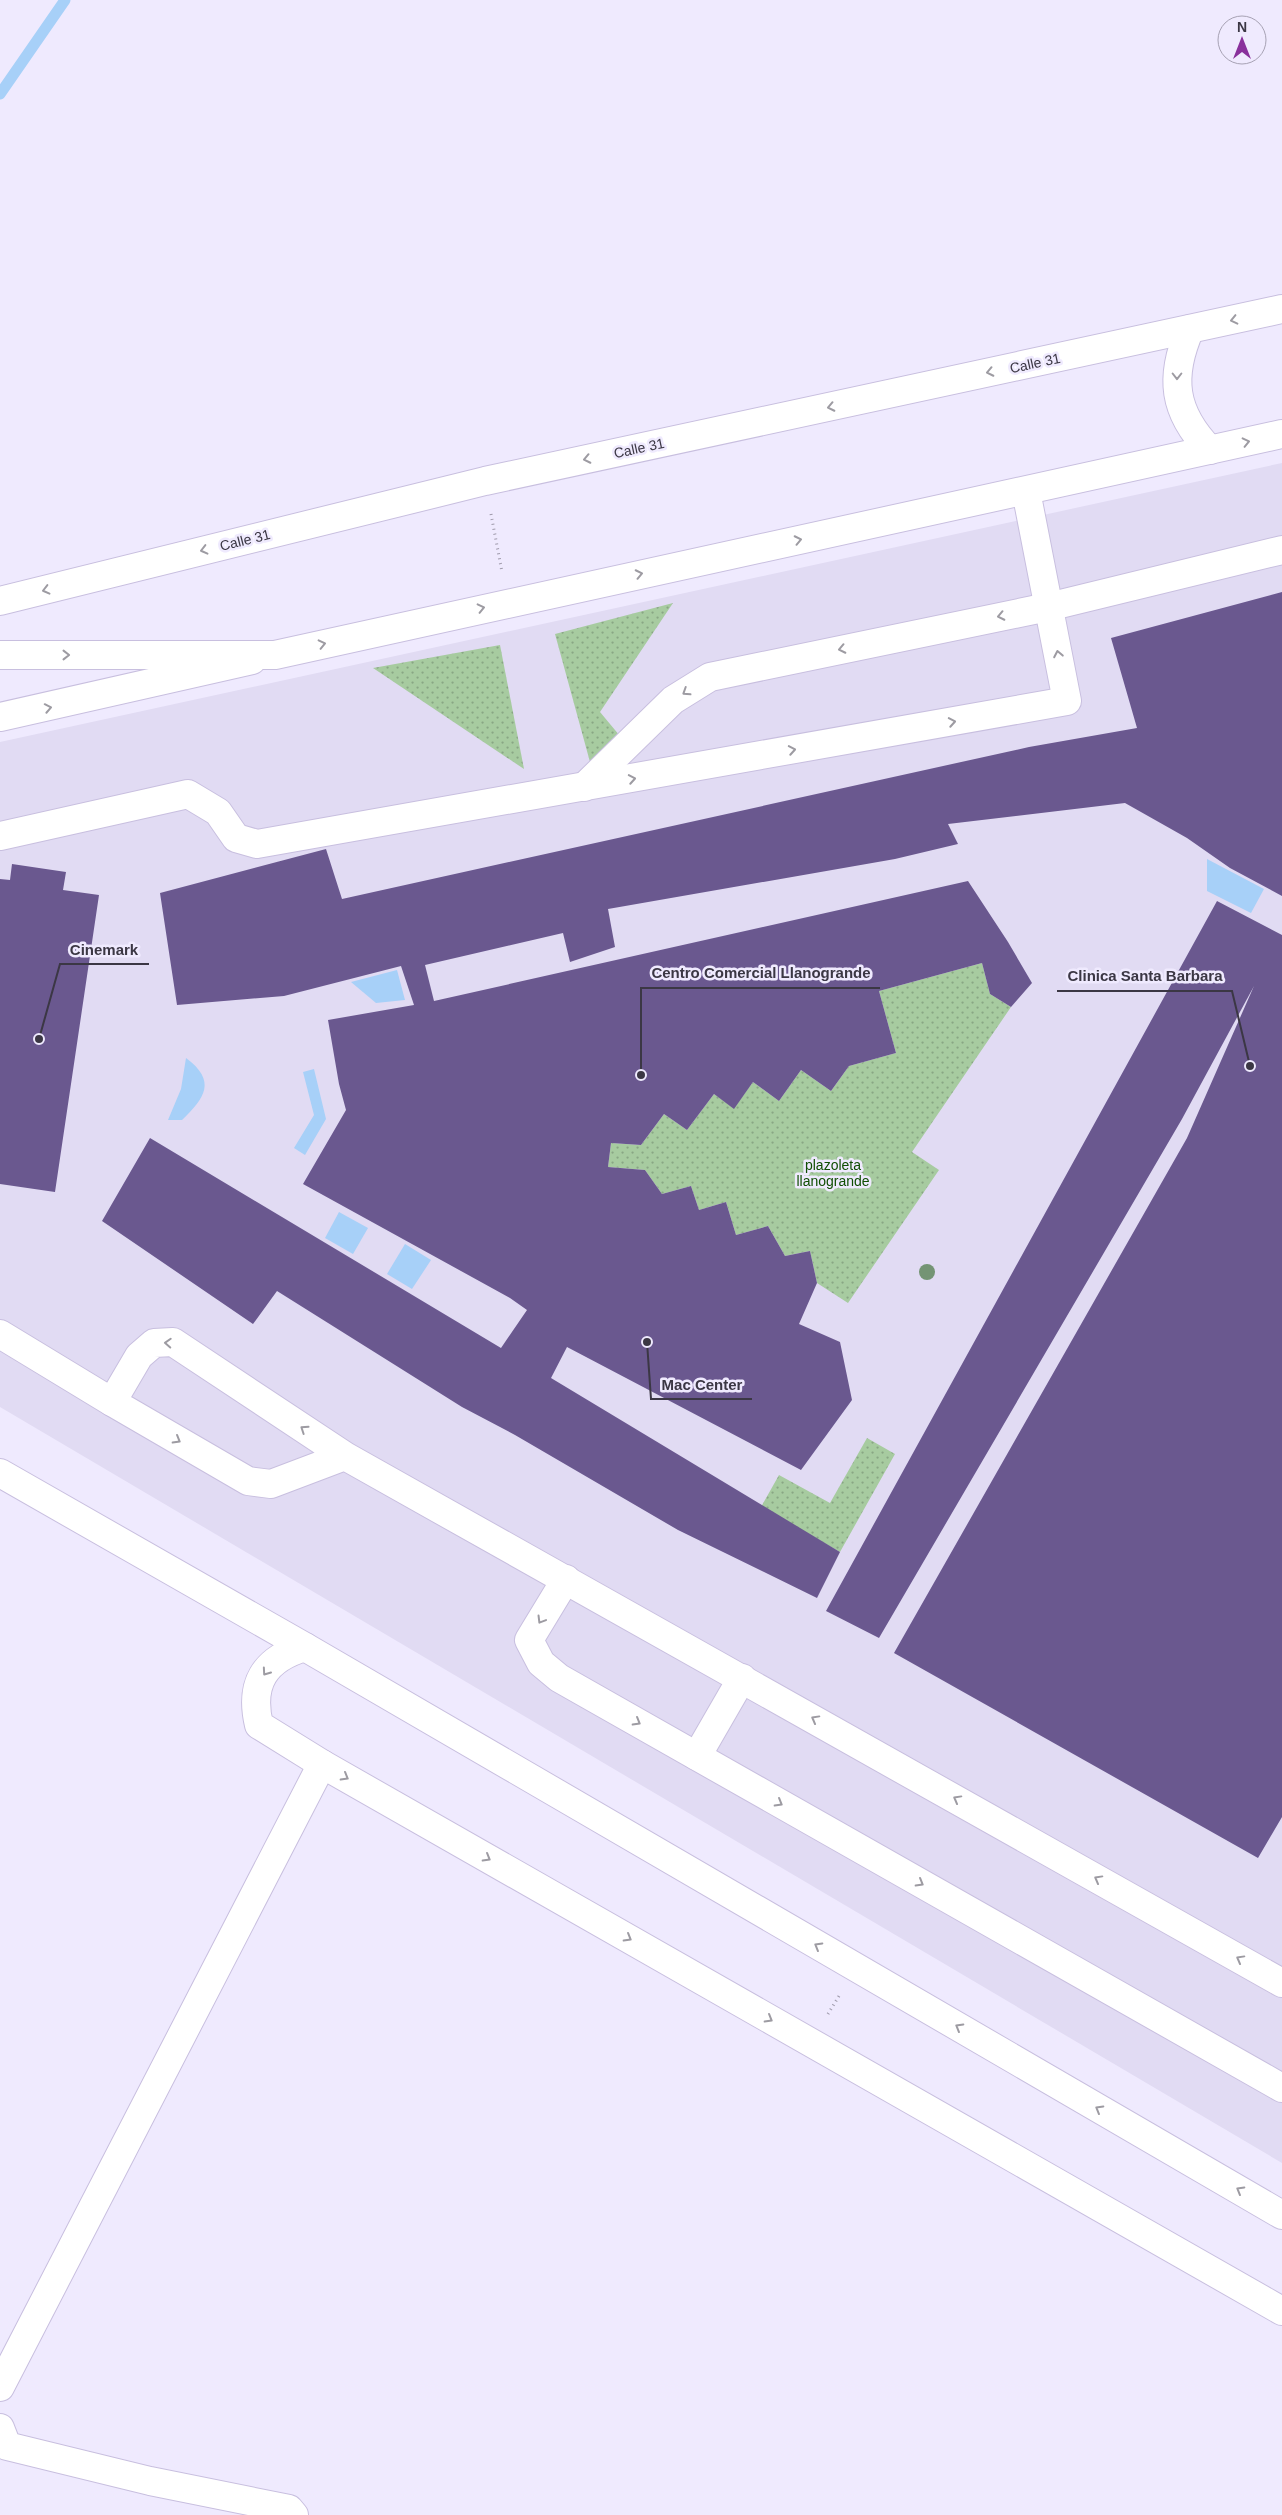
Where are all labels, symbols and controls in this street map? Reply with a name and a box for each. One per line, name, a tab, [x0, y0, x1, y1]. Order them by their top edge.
north arrow	[1217, 15, 1267, 65]
text: N	[1237, 19, 1247, 35]
one-way arrow	[1230, 314, 1239, 324]
street label: Calle 31	[1008, 350, 1062, 376]
one-way arrow	[986, 367, 995, 377]
one-way arrow	[1172, 372, 1182, 380]
one-way arrow	[827, 401, 836, 411]
street label: Calle 31	[612, 435, 666, 461]
one-way arrow	[1241, 437, 1250, 448]
one-way arrow	[582, 453, 591, 464]
street label: Calle 31	[218, 526, 272, 554]
one-way arrow	[794, 535, 803, 546]
one-way arrow	[199, 544, 208, 555]
one-way arrow	[635, 569, 644, 580]
one-way arrow	[43, 584, 51, 594]
one-way arrow	[476, 603, 485, 614]
one-way arrow	[996, 611, 1005, 621]
one-way arrow	[318, 639, 327, 650]
one-way arrow	[837, 644, 846, 654]
one-way arrow	[62, 650, 70, 660]
one-way arrow	[1053, 650, 1063, 658]
one-way arrow	[683, 686, 692, 695]
one-way arrow	[43, 703, 52, 713]
one-way arrow	[948, 717, 957, 727]
one-way arrow	[788, 746, 797, 756]
one-way arrow	[628, 774, 637, 784]
callout: Cinemark	[60, 934, 149, 964]
text: Cinemark	[70, 941, 139, 958]
callout: Centro Comercial Llanogrande	[641, 958, 880, 988]
callout: Clinica Santa Barbara	[1057, 961, 1232, 991]
text: Centro Comercial Llanogrande	[651, 964, 871, 981]
text: Clinica Santa Barbara	[1067, 967, 1223, 984]
park label: plazoleta llanogrande	[796, 1157, 870, 1189]
one-way arrow	[163, 1338, 171, 1349]
callout: Mac Center	[651, 1369, 752, 1399]
text: Mac Center	[662, 1376, 743, 1393]
one-way arrow	[301, 1426, 310, 1435]
one-way arrow	[171, 1433, 180, 1443]
one-way arrow	[537, 1615, 547, 1624]
one-way arrow	[263, 1666, 272, 1676]
one-way arrow	[632, 1716, 641, 1726]
one-way arrow	[812, 1716, 821, 1726]
one-way arrow	[340, 1771, 349, 1781]
one-way arrow	[773, 1796, 782, 1806]
one-way arrow	[953, 1796, 962, 1806]
one-way arrow	[481, 1852, 490, 1862]
one-way arrow	[1094, 1876, 1103, 1886]
one-way arrow	[915, 1877, 924, 1887]
one-way arrow	[622, 1932, 631, 1942]
one-way arrow	[815, 1942, 824, 1952]
one-way arrow	[1236, 1956, 1245, 1966]
one-way arrow	[763, 2012, 772, 2022]
one-way arrow	[955, 2024, 964, 2034]
one-way arrow	[1096, 2105, 1105, 2115]
one-way arrow	[1236, 2186, 1245, 2196]

